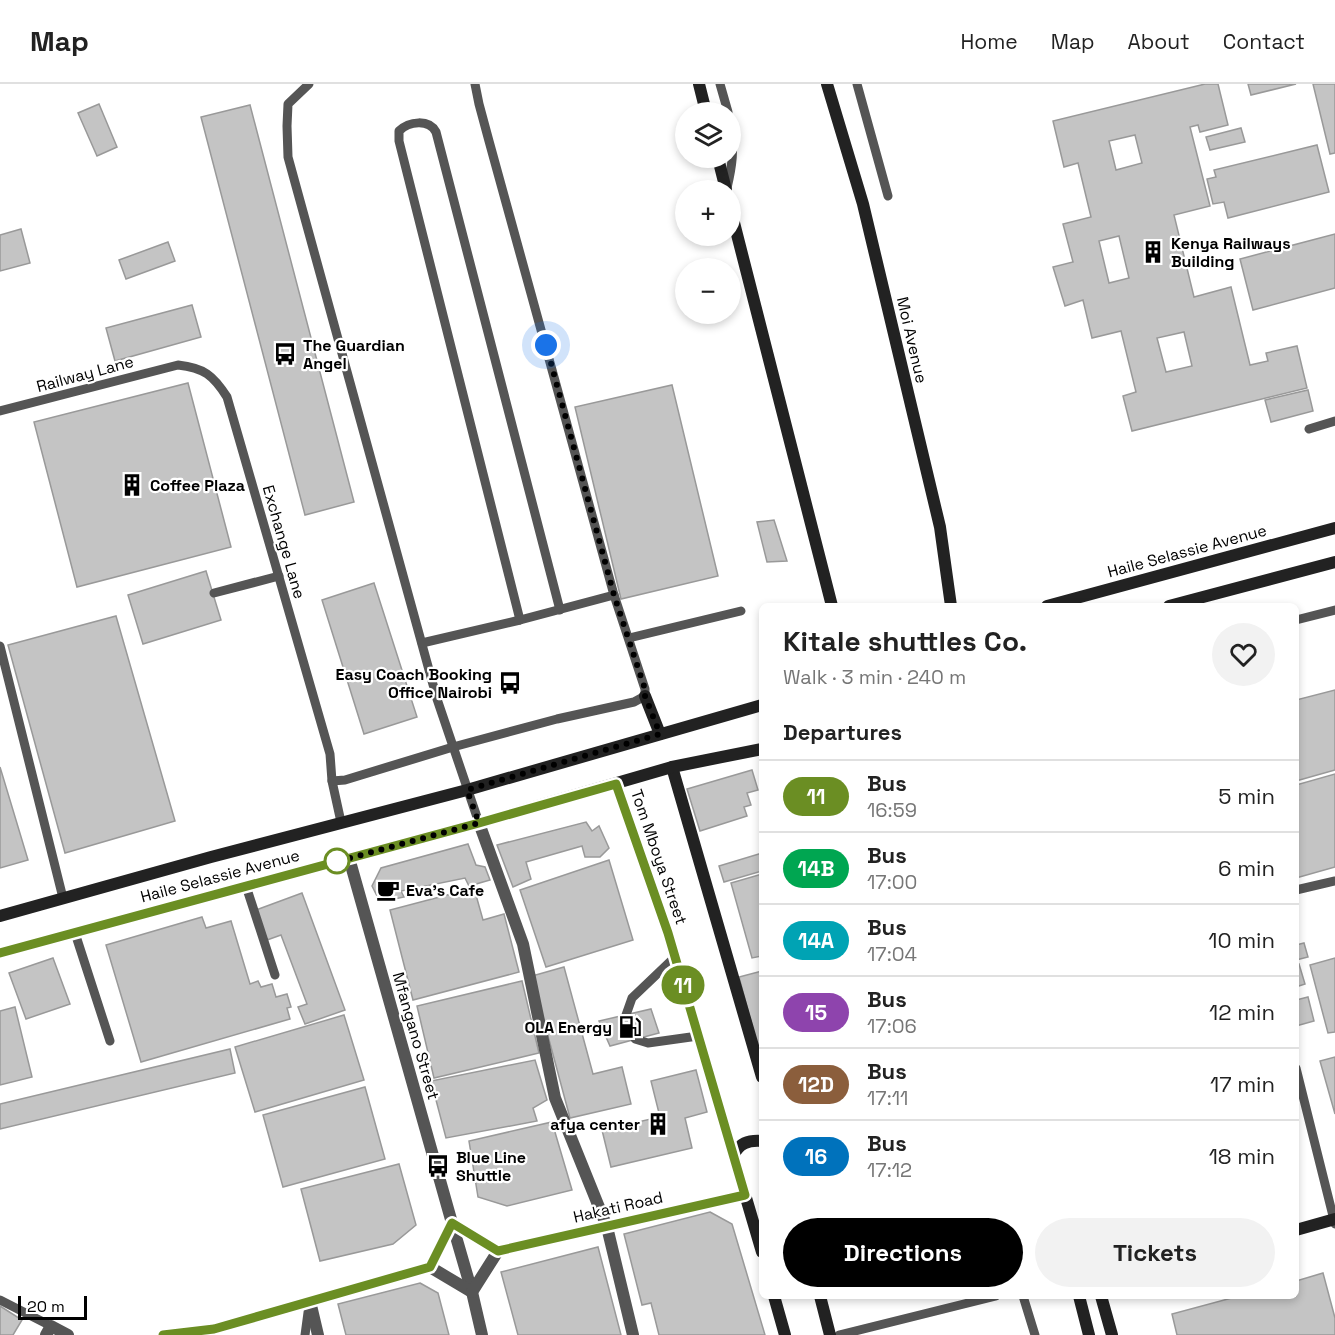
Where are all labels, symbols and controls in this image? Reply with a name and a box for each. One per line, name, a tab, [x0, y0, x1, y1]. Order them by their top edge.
text: Map	[30, 23, 89, 59]
text: Home	[960, 28, 1018, 55]
text: Map	[1051, 28, 1095, 55]
text: About	[1128, 28, 1190, 55]
text: Contact	[1223, 28, 1305, 55]
map controls	[675, 102, 741, 324]
button: layers	[675, 102, 741, 168]
button: +	[675, 180, 741, 246]
place label: Kenya Railways Building	[1171, 233, 1291, 272]
building icon: Kenya Railways Building	[1140, 239, 1166, 265]
button: −	[675, 258, 741, 324]
street label: Moi Avenue	[892, 295, 932, 385]
your location	[531, 330, 561, 360]
place label: The Guardian Angel	[303, 335, 405, 374]
bus stop icon: The Guardian Angel	[272, 341, 298, 367]
street label: Railway Lane	[34, 351, 136, 397]
building icon: Coffee Plaza	[119, 472, 145, 498]
place label: Coffee Plaza	[150, 475, 245, 496]
street label: Exchange Lane	[258, 483, 310, 601]
street label: Haile Selassie Avenue	[1105, 520, 1269, 582]
text: Kitale shuttles Co.	[783, 623, 1027, 659]
button: heart	[1212, 623, 1275, 686]
place label: Easy Coach Booking Office Nairobi	[336, 664, 492, 703]
text: Walk · 3 min · 240 m	[783, 664, 966, 690]
bus stop icon: Easy Coach Booking Office Nairobi	[497, 670, 523, 696]
text: Departures	[783, 718, 902, 746]
text: Bus	[867, 769, 907, 797]
text: 5 min	[1218, 782, 1275, 810]
text: 11	[807, 783, 825, 810]
street label: Tom Mboya Street	[626, 787, 692, 927]
text: 16:59	[867, 797, 917, 823]
text: Bus	[867, 841, 907, 869]
street label: Haile Selassie Avenue	[138, 845, 302, 907]
unlabelled marker	[324, 848, 350, 874]
text: 6 min	[1218, 854, 1275, 882]
text: 14B	[798, 855, 834, 882]
text: 17:00	[867, 869, 917, 895]
cafe icon: Eva’s Cafe	[375, 877, 401, 903]
place label: Eva’s Cafe	[406, 880, 484, 901]
text: Bus	[867, 913, 907, 941]
text: 10 min	[1208, 926, 1275, 954]
text: 14A	[798, 927, 834, 954]
text: 17:04	[867, 941, 917, 967]
line badge: 11	[656, 966, 710, 1004]
street label: Mfangano Street	[388, 970, 444, 1102]
text: 11	[674, 972, 692, 999]
text: Bus	[867, 985, 907, 1013]
text: 12 min	[1209, 998, 1275, 1026]
text: 15	[805, 999, 827, 1026]
text: 17:06	[867, 1013, 917, 1039]
fuel station icon: OLA Energy	[617, 1014, 643, 1040]
place label: OLA Energy	[524, 1017, 612, 1038]
text: Bus	[867, 1057, 907, 1085]
text: 17 min	[1210, 1070, 1275, 1098]
text: 12D	[798, 1071, 834, 1098]
text: 17:11	[867, 1085, 908, 1111]
building icon: afya center	[645, 1111, 671, 1137]
place label: afya center	[550, 1114, 640, 1135]
text: Bus	[867, 1129, 907, 1157]
text: 18 min	[1209, 1142, 1275, 1170]
text: 16	[805, 1143, 827, 1170]
place label: Blue Line Shuttle	[456, 1147, 526, 1186]
bus stop icon: Blue Line Shuttle	[425, 1153, 451, 1179]
text: 17:12	[867, 1157, 912, 1183]
street label: Hakati Road	[571, 1186, 665, 1228]
button: Directions	[783, 1218, 1023, 1287]
button: Tickets	[1035, 1218, 1275, 1287]
scale bar	[18, 1293, 87, 1320]
text: 20 m	[27, 1296, 65, 1317]

